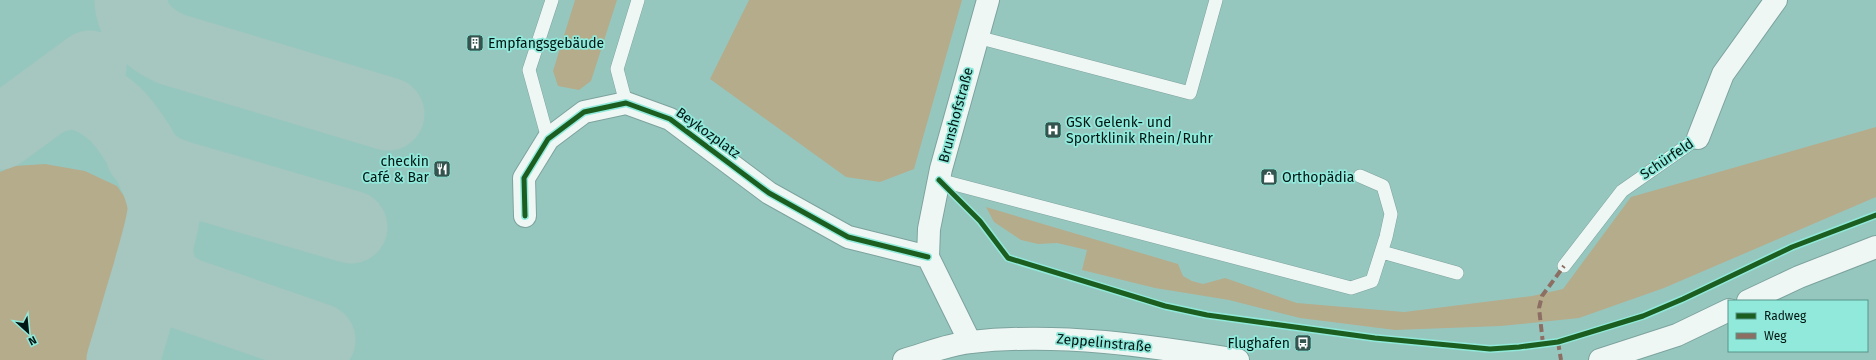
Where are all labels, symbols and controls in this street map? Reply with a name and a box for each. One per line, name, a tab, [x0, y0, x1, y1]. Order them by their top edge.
building icon: Empfangsgebäude	[465, 33, 485, 53]
place label: Empfangsgebäude	[488, 35, 604, 52]
street label: Brunshofstraße	[935, 66, 977, 164]
street label: Beykozplatz	[673, 104, 743, 162]
place label: GSK Gelenk- und Sportklinik Rhein/Ruhr	[1066, 114, 1213, 147]
hospital icon: GSK Gelenk- und Sportklinik Rhein/Ruhr	[1043, 120, 1063, 140]
street label: Schürfeld	[1637, 135, 1697, 183]
place label: checkin Café & Bar	[362, 153, 430, 186]
restaurant icon: checkin Café & Bar	[432, 159, 452, 179]
shop icon: Orthopädia	[1259, 167, 1279, 187]
place label: Orthopädia	[1282, 169, 1354, 186]
legend	[1728, 300, 1868, 352]
text: Radweg	[1764, 309, 1807, 323]
north arrow	[8, 312, 48, 352]
text: Weg	[1764, 329, 1787, 343]
street label: Zeppelinstraße	[1056, 330, 1152, 356]
text: N	[26, 333, 39, 348]
bus stop icon: Flughafen	[1293, 333, 1313, 353]
place label: Flughafen	[1228, 335, 1290, 352]

